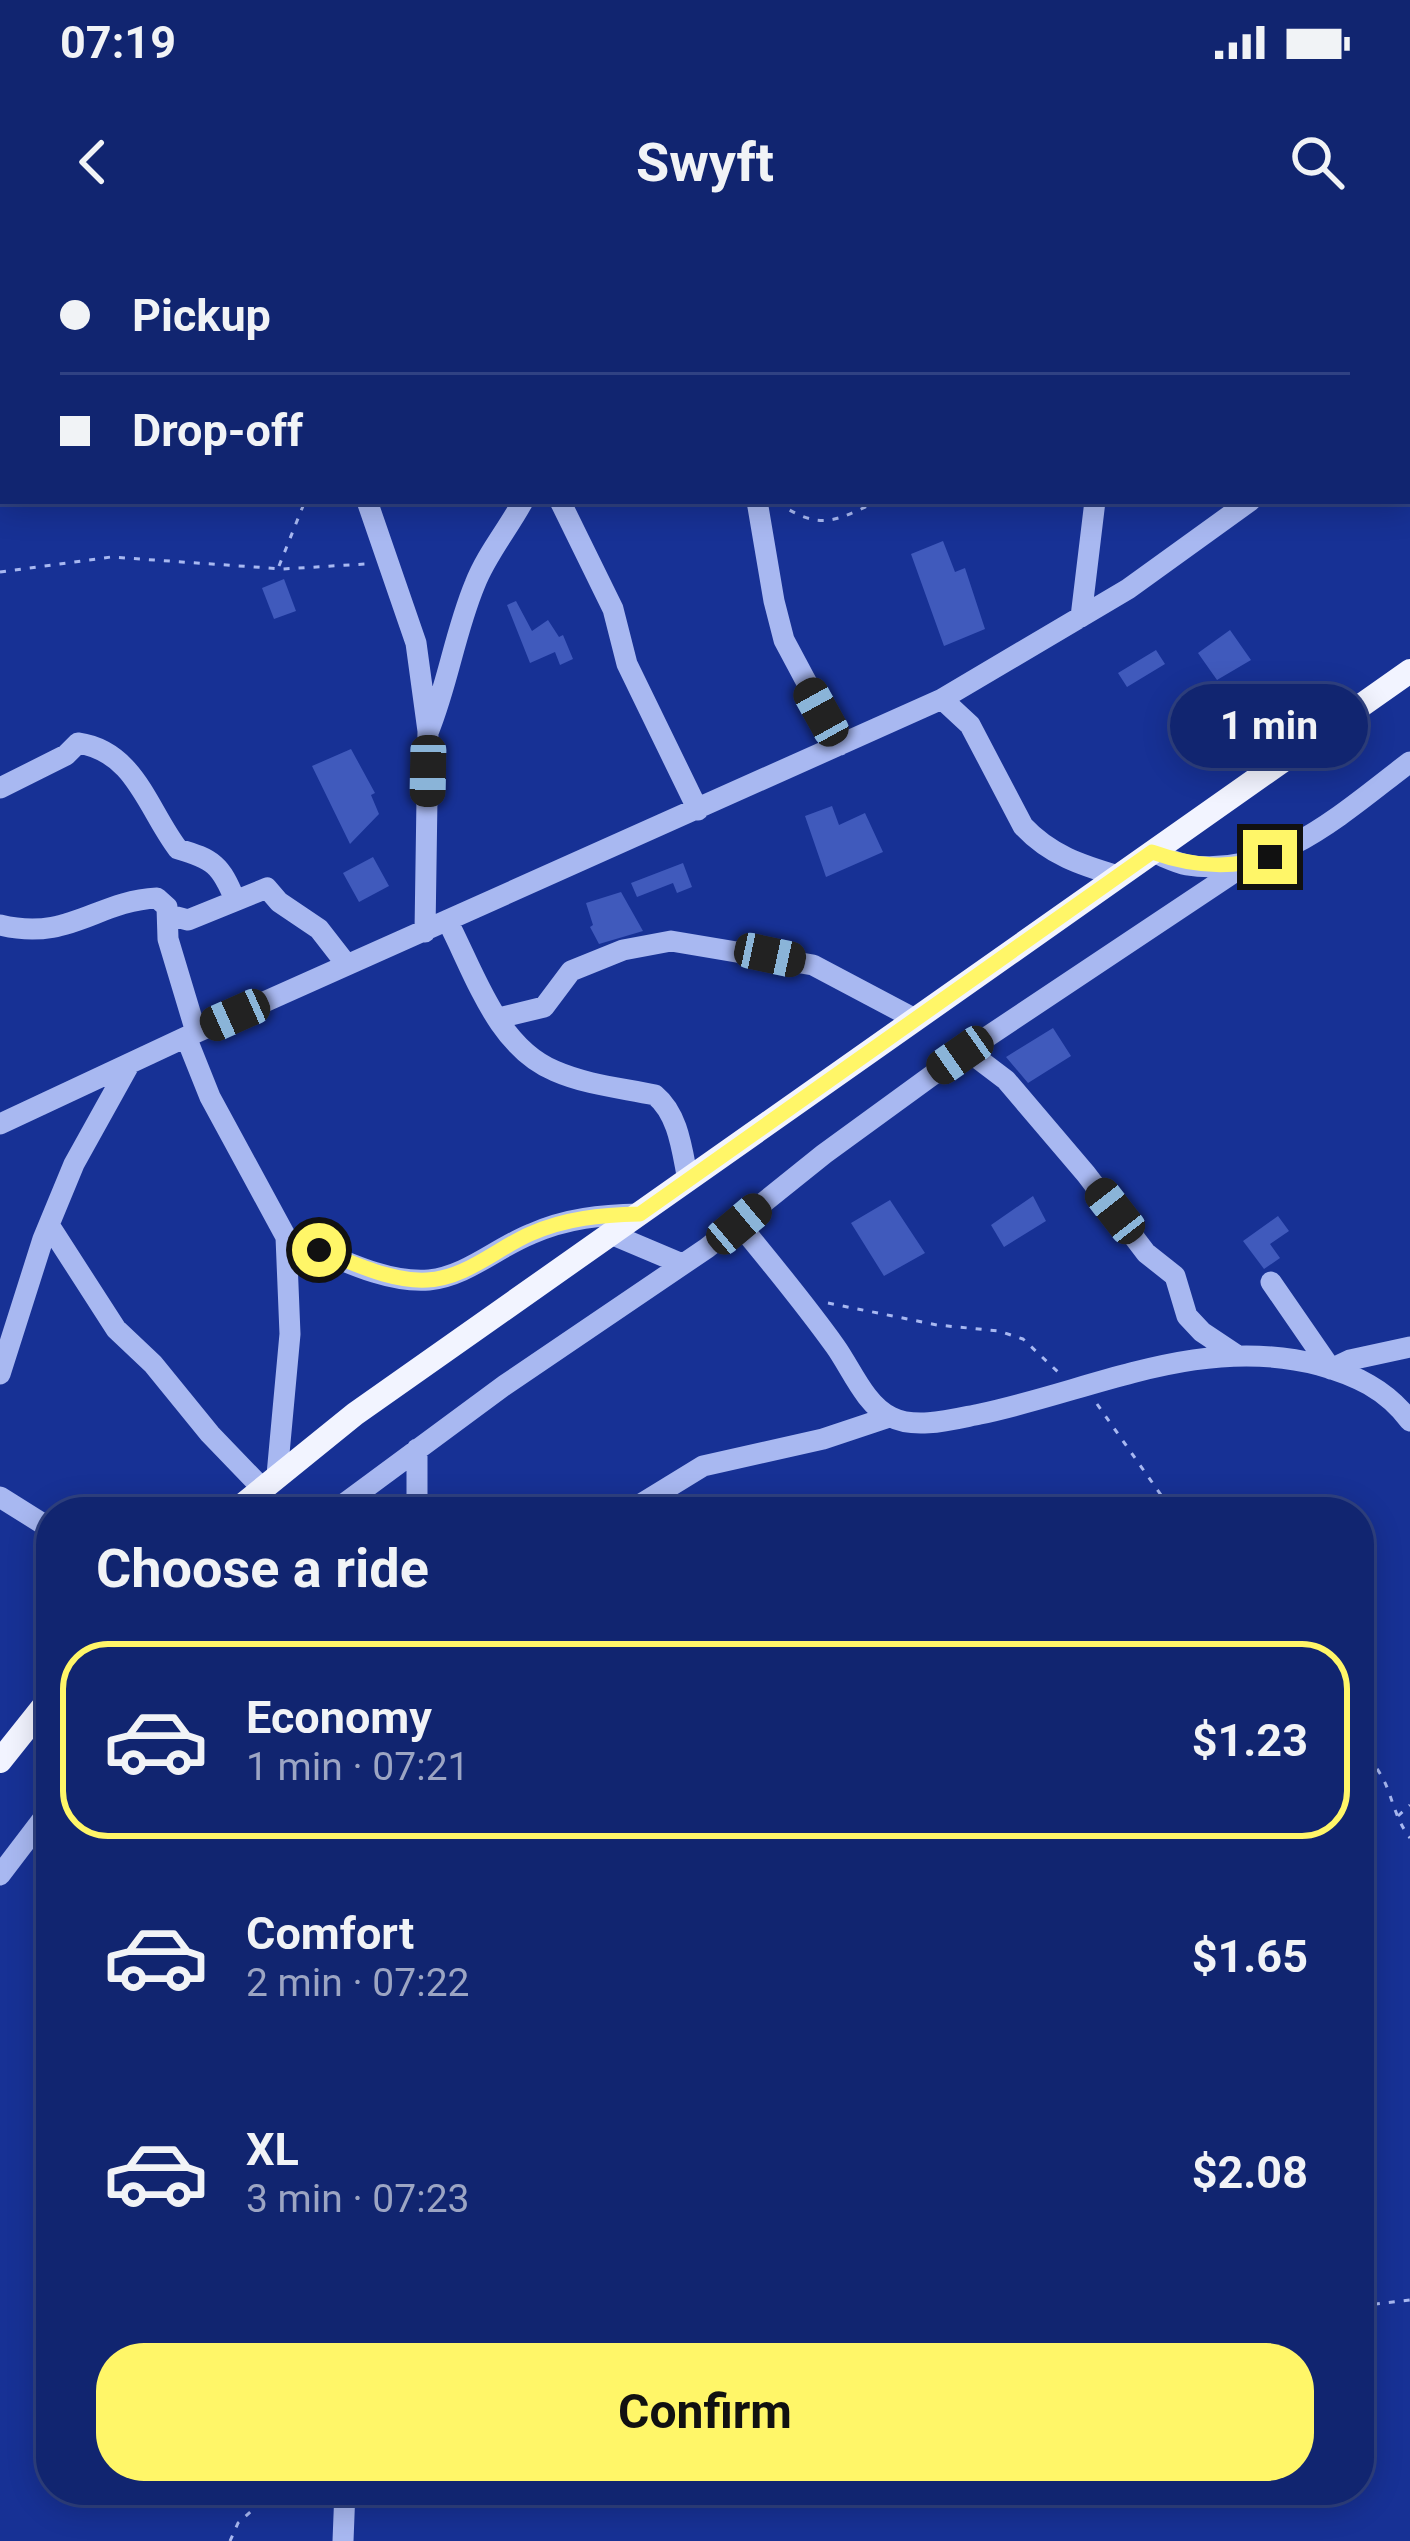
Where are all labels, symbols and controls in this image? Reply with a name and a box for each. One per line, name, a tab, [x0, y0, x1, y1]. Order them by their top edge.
text: 07:19	[60, 16, 176, 69]
icon: back	[60, 129, 126, 195]
icon: search	[1284, 129, 1350, 195]
text: Swyft	[636, 131, 774, 194]
text: Pickup	[132, 289, 271, 342]
text: Drop-off	[132, 404, 303, 457]
car	[788, 672, 854, 752]
callout: 1 min	[1171, 683, 1369, 767]
text: 1 min	[1220, 703, 1318, 749]
car	[409, 735, 447, 807]
route end	[1243, 830, 1297, 884]
car	[731, 930, 809, 980]
car	[195, 984, 275, 1046]
car	[920, 1020, 1000, 1090]
car	[1079, 1172, 1151, 1250]
car	[700, 1187, 778, 1261]
route start	[292, 1223, 346, 1277]
text: Choose a ride	[96, 1537, 429, 1600]
icon: car	[102, 1686, 210, 1794]
text: Economy	[246, 1691, 432, 1744]
text: $1.23	[1192, 1714, 1308, 1767]
text: 1 min · 07:21	[246, 1744, 469, 1790]
icon: car	[102, 1902, 210, 2010]
text: Comfort	[246, 1907, 414, 1960]
text: $1.65	[1192, 1930, 1308, 1983]
text: 2 min · 07:22	[246, 1960, 469, 2006]
icon: car	[102, 2118, 210, 2226]
text: XL	[246, 2123, 299, 2176]
text: $2.08	[1192, 2146, 1308, 2199]
text: 3 min · 07:23	[246, 2176, 469, 2222]
button: Confirm	[96, 2343, 1314, 2481]

